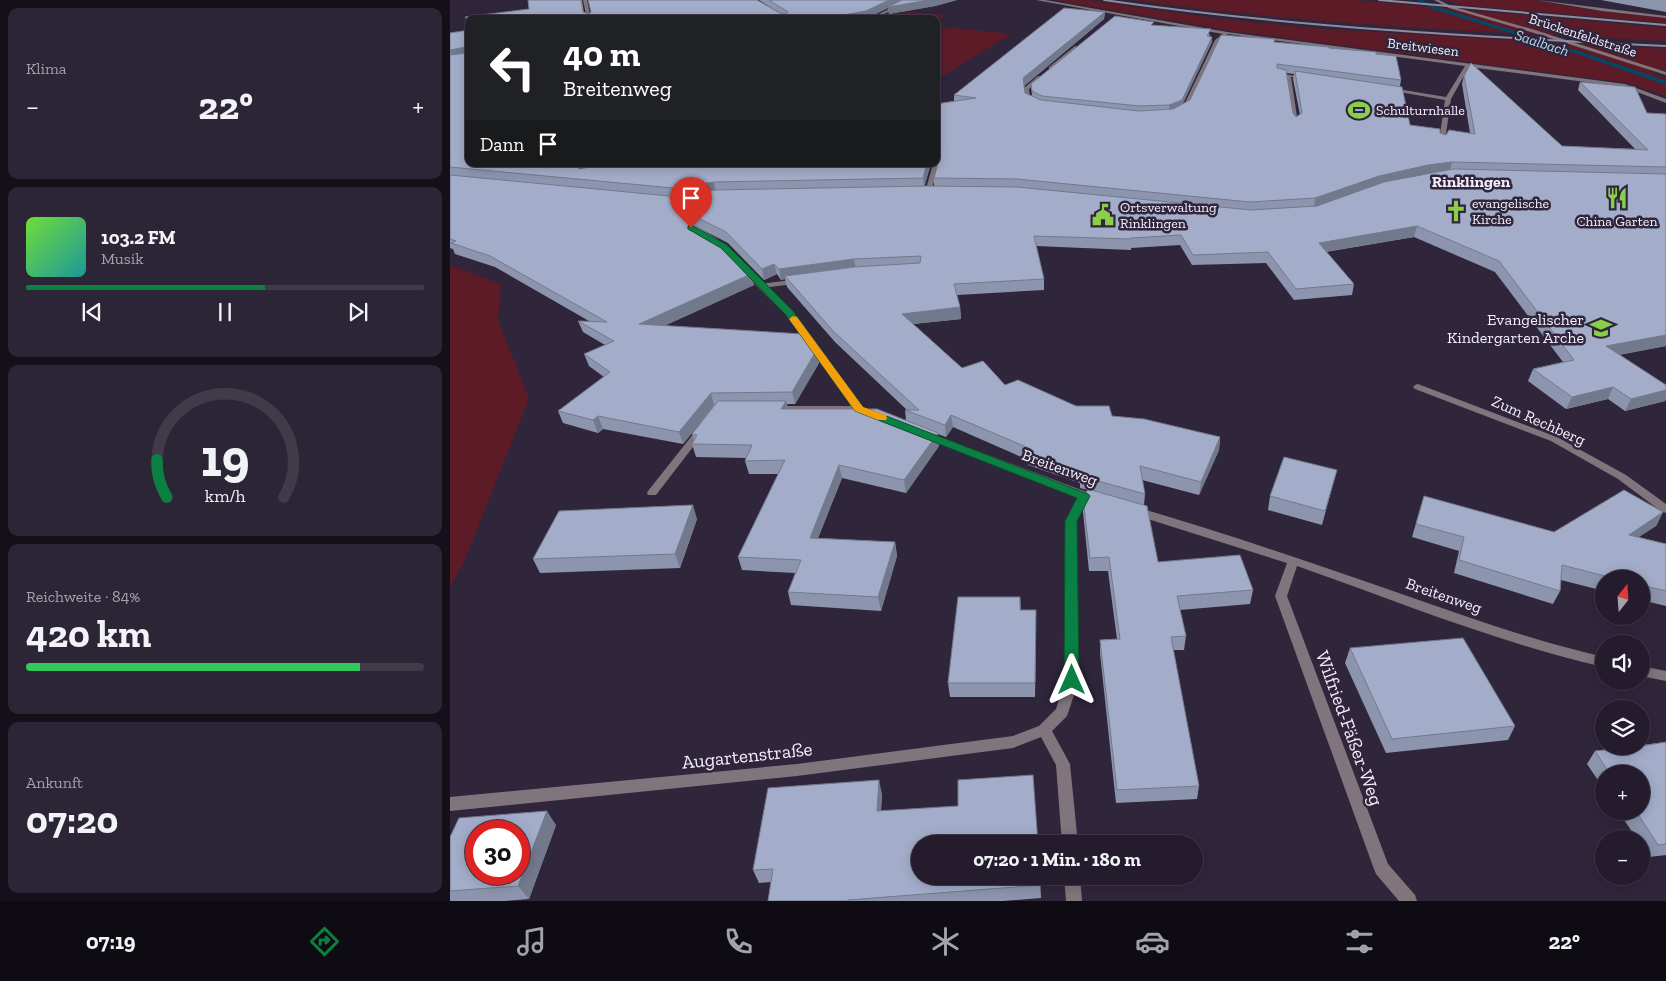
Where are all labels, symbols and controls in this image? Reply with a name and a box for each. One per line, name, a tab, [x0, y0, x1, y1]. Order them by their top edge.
street label: Brückenfeldstraße	[1527, 10, 1639, 61]
water label: Saalbach	[1513, 26, 1572, 60]
text: 40 m	[563, 33, 640, 75]
icon: left	[480, 35, 545, 100]
street label: Breitwiesen	[1386, 35, 1460, 60]
text: Klima	[26, 59, 67, 78]
text: Breitenweg	[563, 75, 672, 102]
text: 22°	[198, 83, 253, 129]
text: −	[26, 90, 39, 123]
text: +	[412, 90, 424, 123]
sports icon: Schulturnhalle	[1346, 97, 1372, 123]
place label: Schulturnhalle	[1376, 102, 1465, 119]
icon: arrive	[534, 130, 562, 158]
text: Dann	[480, 133, 524, 156]
district label: Rinklingen	[1432, 172, 1511, 191]
pin	[670, 177, 712, 228]
icon: arrive	[677, 184, 705, 212]
restaurant icon: China Garten	[1604, 185, 1630, 211]
place label: evangelische Kirche	[1472, 195, 1550, 228]
church icon: evangelische Kirche	[1443, 198, 1469, 224]
place label: Ortsverwaltung Rinklingen	[1120, 199, 1217, 232]
public building icon: Ortsverwaltung Rinklingen	[1090, 202, 1116, 228]
place label: China Garten	[1577, 213, 1657, 230]
text: 103.2 FM	[101, 226, 176, 249]
text: Musik	[101, 249, 144, 268]
icon: previous	[78, 298, 106, 326]
icon: pause	[211, 298, 239, 326]
icon: next	[344, 298, 372, 326]
place label: Evangelischer Kindergarten Arche	[1447, 310, 1584, 347]
school or university icon: Evangelischer Kindergarten Arche	[1588, 315, 1614, 341]
street label: Zum Rechberg	[1489, 391, 1589, 450]
text: 19	[201, 427, 249, 489]
street label: Breitenweg	[1019, 445, 1100, 490]
text: km/h	[205, 485, 245, 507]
north arrow	[1595, 570, 1650, 625]
map controls	[1595, 570, 1650, 885]
street label: Breitenweg	[1403, 574, 1485, 617]
text: Reichweite · 84%	[26, 587, 140, 606]
text: 420 km	[26, 611, 151, 657]
button: sound	[1595, 635, 1650, 690]
street label: Wilfried-Fäßer-Weg	[1311, 648, 1388, 809]
position arrow	[1045, 653, 1097, 705]
button: layers	[1595, 700, 1650, 755]
street label: Augartenstraße	[681, 737, 813, 774]
button: +	[1595, 765, 1650, 820]
text: Ankunft	[26, 773, 83, 792]
text: 07:20	[26, 797, 118, 843]
speed limit sign: 30	[465, 820, 530, 885]
button: −	[1595, 830, 1650, 885]
text: 07:20 · 1 Min. · 180 m	[973, 848, 1141, 871]
icon: directions	[307, 924, 342, 959]
icon: music	[514, 924, 549, 959]
icon: phone	[721, 924, 756, 959]
icon: climate	[928, 924, 963, 959]
icon: car	[1135, 924, 1170, 959]
icon: filters	[1342, 924, 1377, 959]
text: 07:19	[86, 928, 136, 955]
text: 22°	[1548, 928, 1580, 955]

